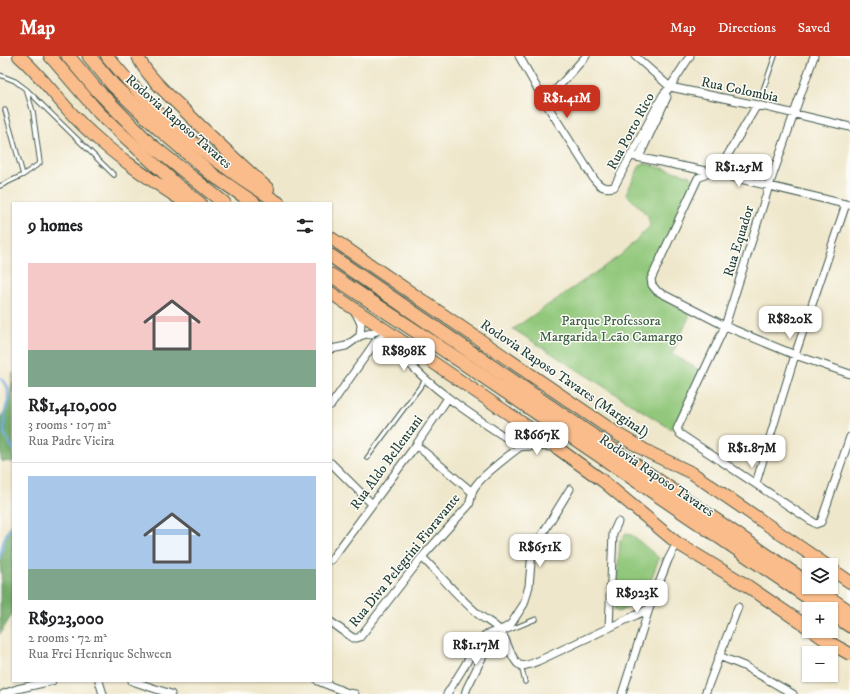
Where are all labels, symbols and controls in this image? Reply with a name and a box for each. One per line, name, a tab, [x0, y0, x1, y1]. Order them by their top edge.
text: Map	[20, 17, 55, 40]
text: Map	[670, 19, 696, 37]
text: Directions	[718, 19, 776, 37]
text: Saved	[798, 19, 830, 37]
street label: Rodovia Raposo Tavares	[121, 71, 236, 173]
street label: Rua Colombia	[699, 73, 780, 107]
pin: R$1.41M	[530, 85, 604, 119]
text: R$1.41M	[543, 90, 591, 106]
street label: Rua Porto Rico	[603, 90, 659, 173]
pin: R$1.25M	[702, 154, 776, 188]
text: R$1.25M	[715, 159, 763, 175]
street label: Rua Equador	[720, 203, 759, 279]
text: 9 homes	[28, 215, 83, 237]
icon: filters	[294, 215, 316, 237]
icon: home	[136, 289, 208, 361]
pin: R$820K	[757, 306, 823, 340]
text: R$820K	[768, 311, 812, 327]
park label: Parque Professora Margarida Leão Camargo	[539, 312, 683, 346]
street label: Rodovia Raposo Tavares (Marginal)	[477, 316, 652, 442]
pin: R$898K	[371, 338, 437, 372]
text: R$898K	[382, 343, 426, 359]
text: R$1,410,000	[28, 395, 117, 417]
street label: Rua Aldo Bellentani	[347, 412, 427, 513]
text: 3 rooms · 107 m²	[28, 417, 111, 433]
pin: R$667K	[504, 422, 570, 456]
text: R$667K	[514, 427, 560, 443]
street label: Rodovia Raposo Tavares	[595, 431, 718, 521]
text: Rua Padre Vieira	[28, 433, 114, 449]
pin: R$1.87M	[715, 435, 789, 469]
text: R$1.87M	[728, 440, 776, 456]
street label: Rua Diva Pelegrini Fioravante	[345, 490, 464, 631]
icon: home	[136, 502, 208, 574]
pin: R$651K	[507, 534, 573, 568]
text: R$651K	[519, 539, 561, 555]
map controls	[802, 558, 838, 682]
button: layers	[802, 558, 838, 594]
pin: R$923K	[604, 580, 670, 614]
text: R$923K	[616, 585, 658, 601]
button: +	[802, 602, 838, 638]
text: R$923,000	[28, 608, 104, 630]
text: 2 rooms · 72 m²	[28, 630, 107, 646]
pin: R$1.17M	[439, 632, 513, 666]
text: R$1.17M	[452, 637, 500, 653]
text: Rua Frei Henrique Schween	[28, 646, 172, 662]
button: −	[802, 646, 838, 682]

